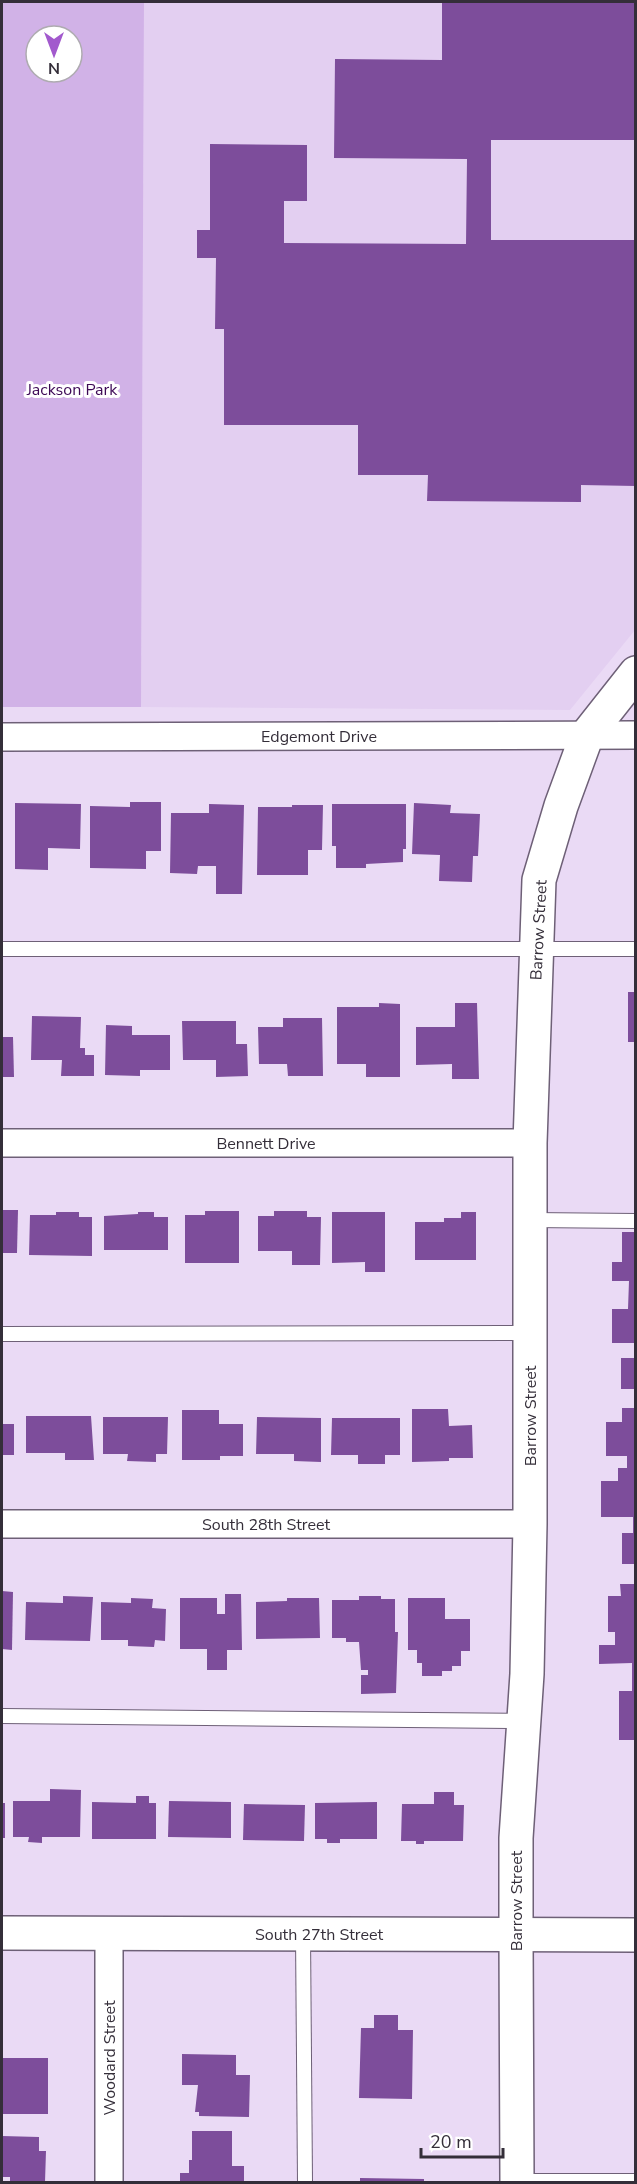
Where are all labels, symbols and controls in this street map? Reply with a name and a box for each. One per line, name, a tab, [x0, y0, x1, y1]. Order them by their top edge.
north arrow	[24, 24, 84, 84]
text: N	[48, 57, 60, 79]
park label: Jackson Park	[26, 379, 118, 401]
street label: Edgemont Drive	[261, 726, 377, 748]
street label: Barrow Street	[525, 879, 553, 981]
street label: Bennett Drive	[216, 1133, 316, 1155]
street label: Barrow Street	[520, 1365, 542, 1466]
street label: South 28th Street	[202, 1514, 330, 1536]
street label: Barrow Street	[506, 1850, 528, 1951]
street label: South 27th Street	[255, 1924, 383, 1946]
street label: Woodard Street	[99, 2000, 121, 2116]
scale bar	[421, 2121, 504, 2159]
text: 20 m	[430, 2130, 472, 2154]

